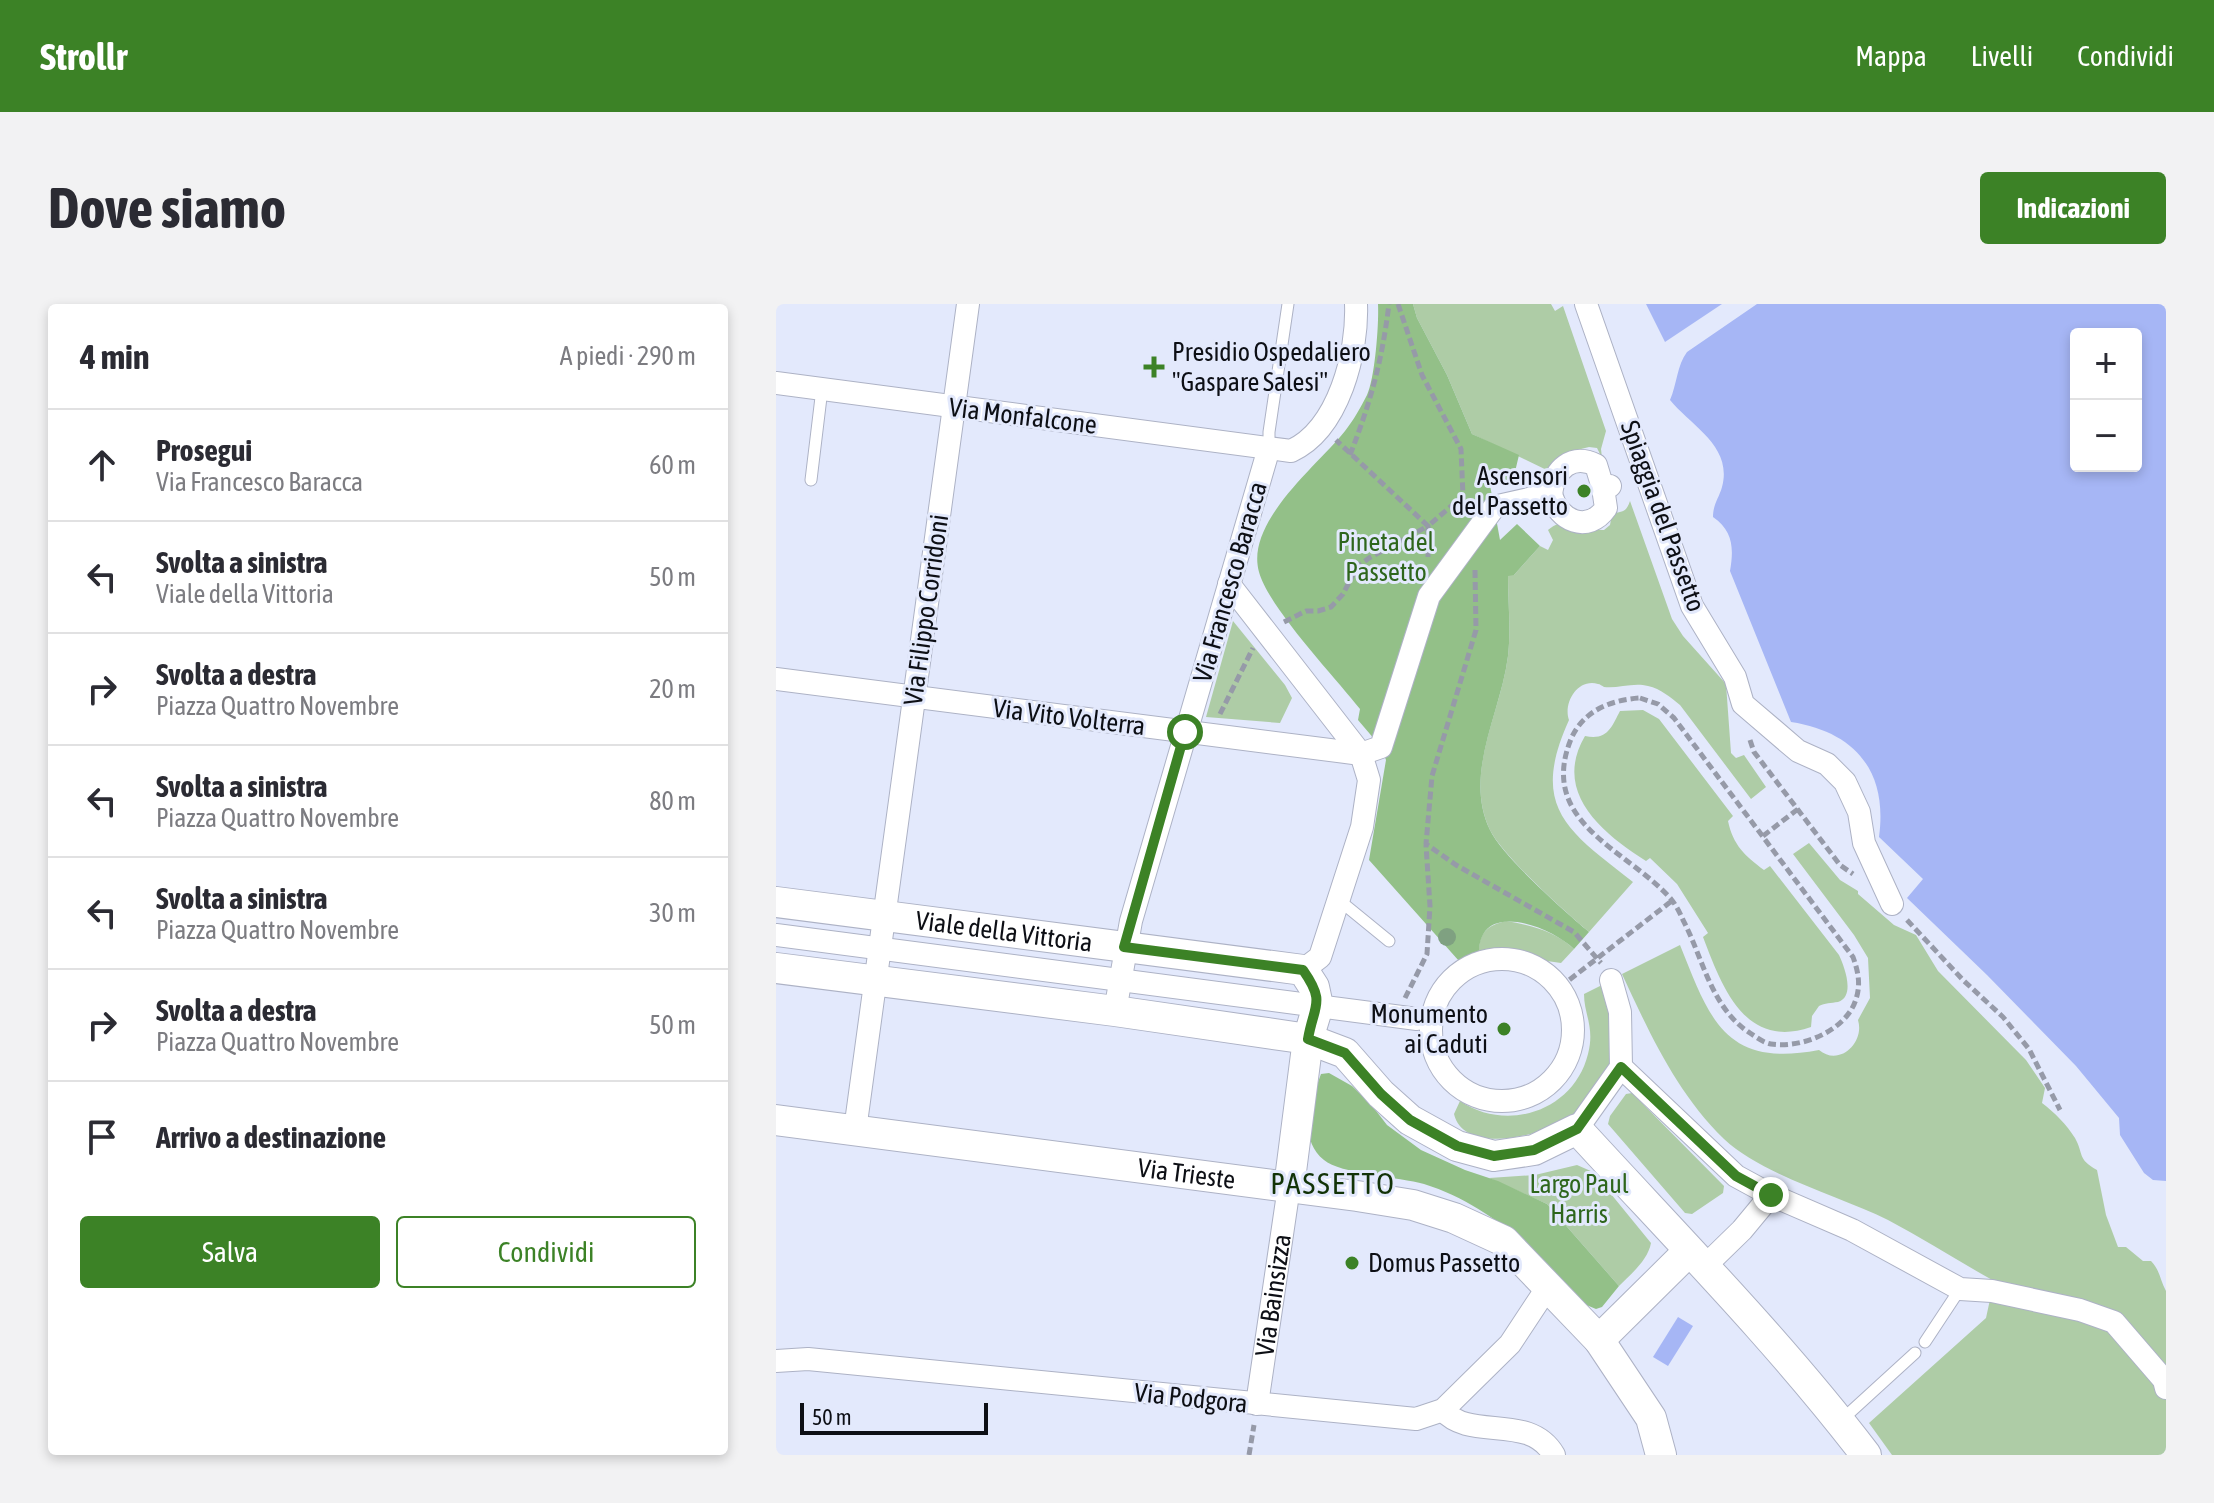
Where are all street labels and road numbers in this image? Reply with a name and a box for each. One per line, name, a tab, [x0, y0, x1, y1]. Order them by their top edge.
street label: Via Monfalcone	[947, 392, 1099, 440]
street label: Spiaggia del Passetto	[1615, 417, 1711, 615]
street label: Via Francesco Baracca	[1187, 478, 1273, 686]
street label: Via Filippo Corridoni	[898, 513, 954, 707]
street label: Via Vito Volterra	[991, 693, 1147, 741]
street label: Viale della Vittoria	[914, 905, 1094, 958]
street label: Via Trieste	[1136, 1152, 1237, 1195]
street label: Via Bainsizza	[1249, 1232, 1297, 1358]
street label: Via Podgora	[1133, 1377, 1249, 1419]

